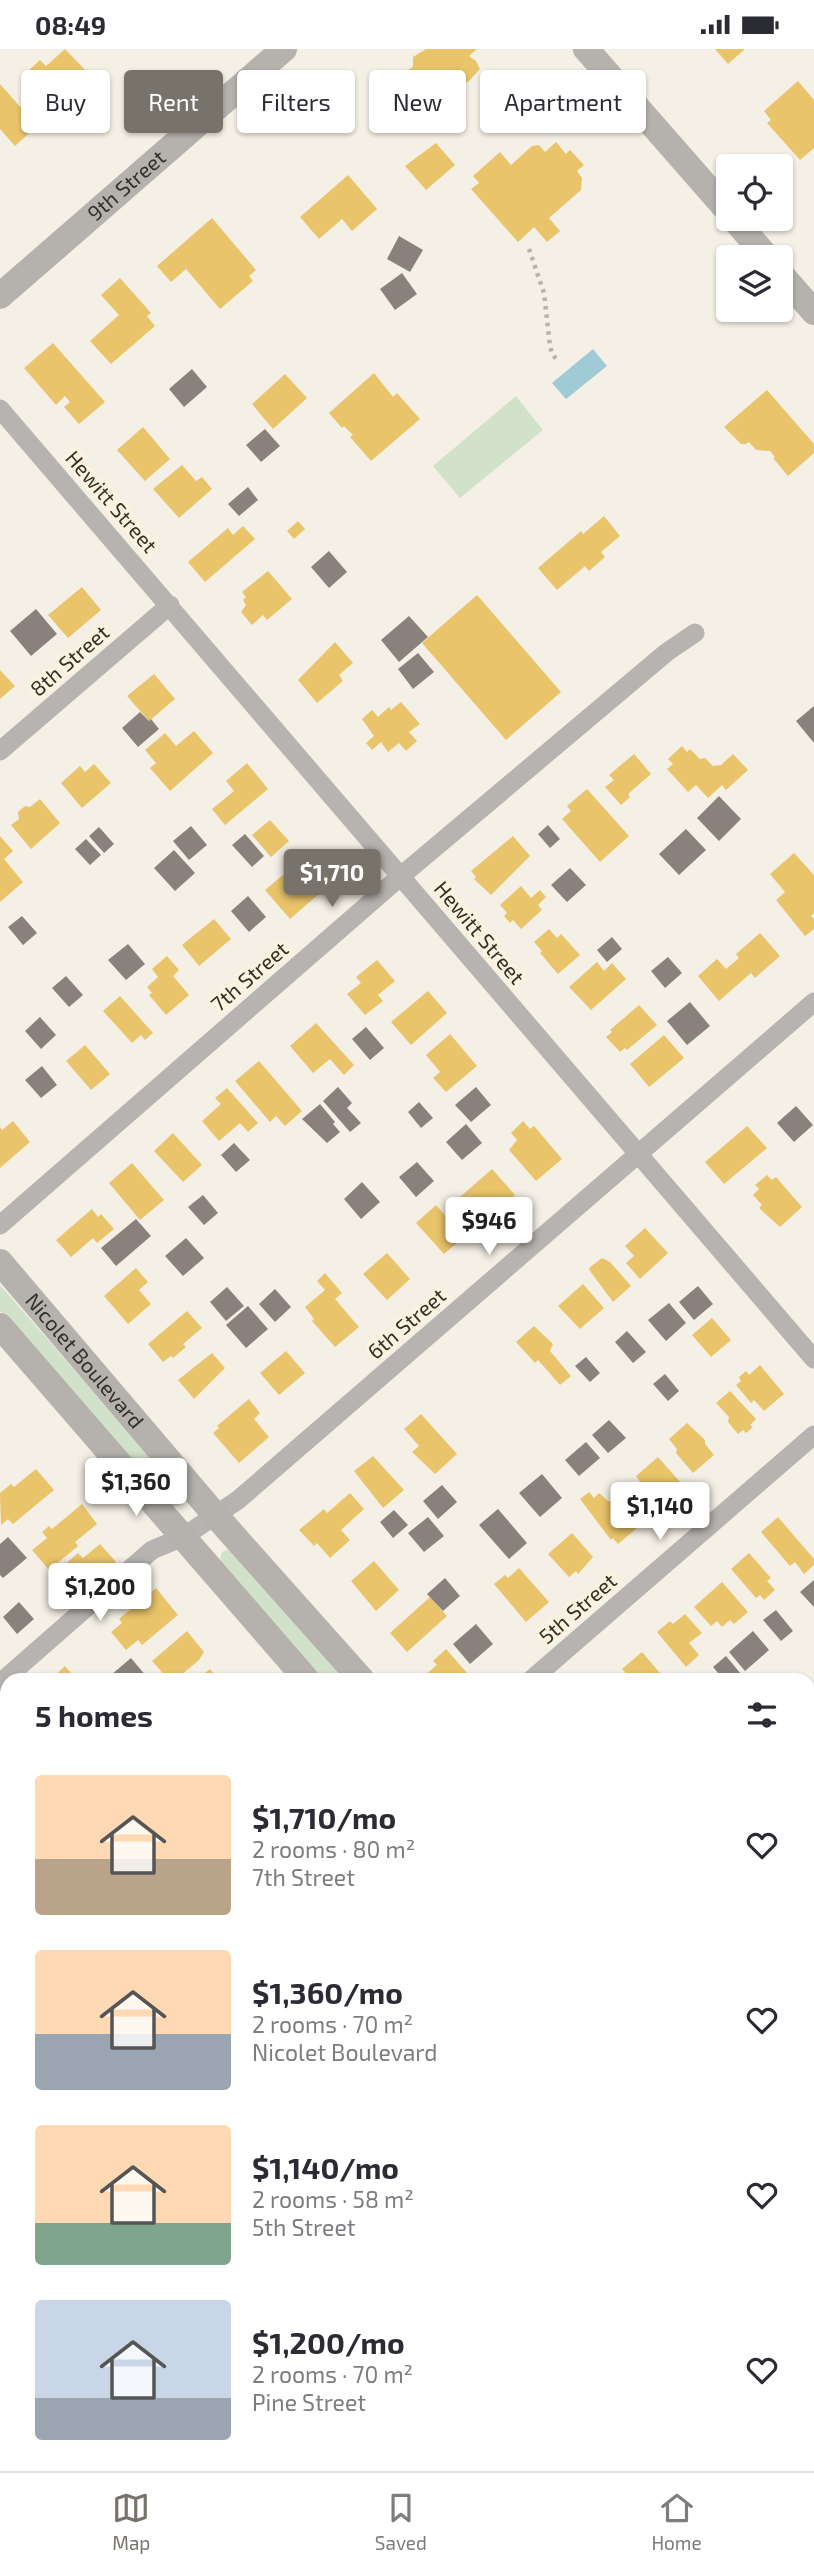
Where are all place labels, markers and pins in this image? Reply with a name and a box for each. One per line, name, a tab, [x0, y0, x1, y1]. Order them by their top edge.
pin: $1,710	[275, 849, 389, 909]
pin: $946	[448, 1197, 530, 1257]
pin: $1,360	[79, 1459, 193, 1518]
pin: $1,140	[603, 1483, 717, 1542]
pin: $1,200	[43, 1563, 157, 1623]

